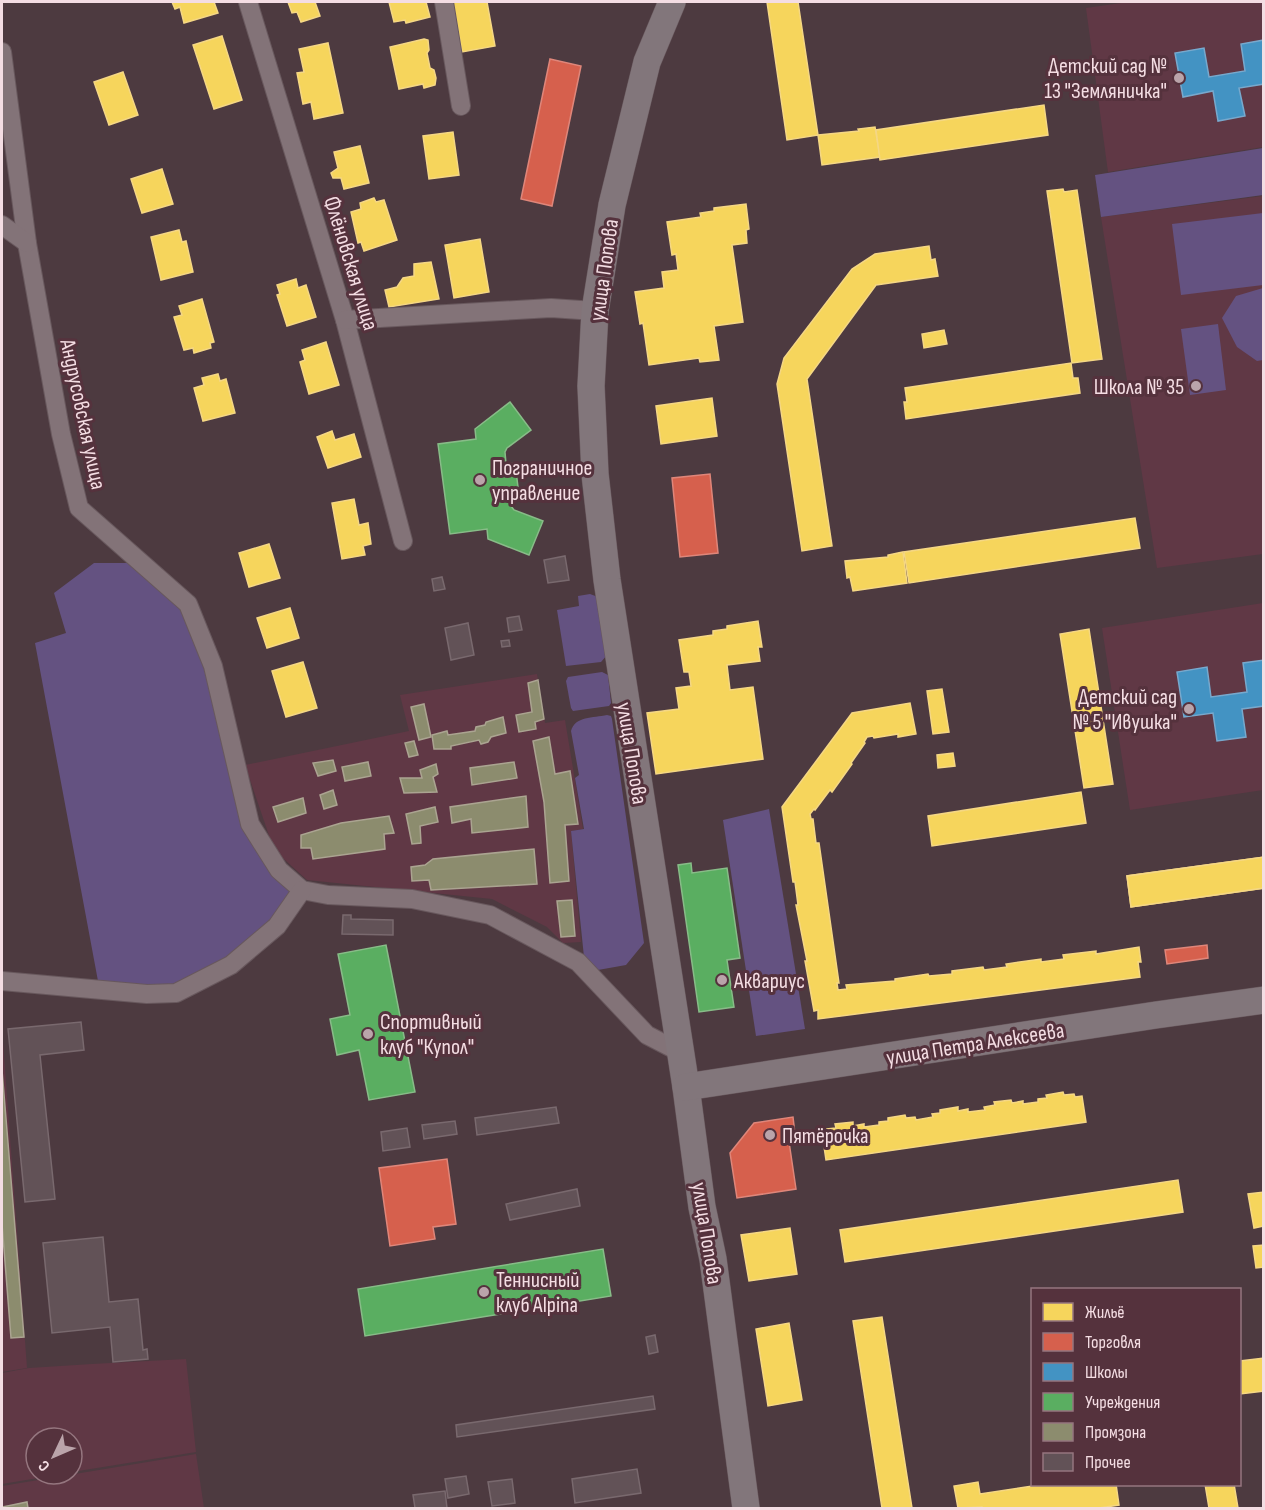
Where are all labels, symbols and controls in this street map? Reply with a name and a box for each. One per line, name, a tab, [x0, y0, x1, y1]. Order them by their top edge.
place label: Детский сад № 13 "Земляничка"	[1044, 53, 1167, 105]
marker: Детский сад № 13 "Земляничка"	[1172, 71, 1186, 85]
street label: Флёновская улица	[317, 193, 384, 334]
street label: улица Попова	[584, 217, 625, 323]
street label: Андрусовская улица	[53, 336, 112, 492]
place label: Школа № 35	[1094, 374, 1184, 401]
marker: Школа № 35	[1189, 379, 1203, 393]
place label: Пограничное управление	[492, 455, 592, 507]
marker: Пограничное управление	[473, 473, 487, 487]
place label: Детский сад № 5 "Ивушка"	[1072, 684, 1177, 736]
street label: улица Попова	[610, 700, 653, 806]
marker: Детский сад № 5 "Ивушка"	[1182, 702, 1196, 716]
place label: Аквариус	[733, 968, 805, 995]
marker: Аквариус	[715, 973, 729, 987]
place label: Спортивный клуб "Купол"	[380, 1009, 482, 1061]
street label: улица Петра Алексеева	[884, 1017, 1066, 1072]
marker: Спортивный клуб "Купол"	[361, 1027, 375, 1041]
place label: Пятёрочка	[782, 1123, 869, 1150]
marker: Пятёрочка	[763, 1128, 777, 1142]
street label: улица Попова	[685, 1180, 728, 1286]
place label: Теннисный клуб Alpina	[496, 1267, 580, 1319]
marker: Теннисный клуб Alpina	[477, 1285, 491, 1299]
legend	[1031, 1288, 1241, 1486]
text: Жильё	[1085, 1302, 1125, 1323]
text: Торговля	[1085, 1332, 1141, 1353]
text: Школы	[1085, 1362, 1128, 1383]
text: Учреждения	[1085, 1392, 1160, 1413]
text: Промзона	[1085, 1422, 1146, 1443]
north arrow	[24, 1426, 84, 1486]
text: Прочее	[1085, 1452, 1131, 1473]
text: С	[35, 1456, 54, 1475]

